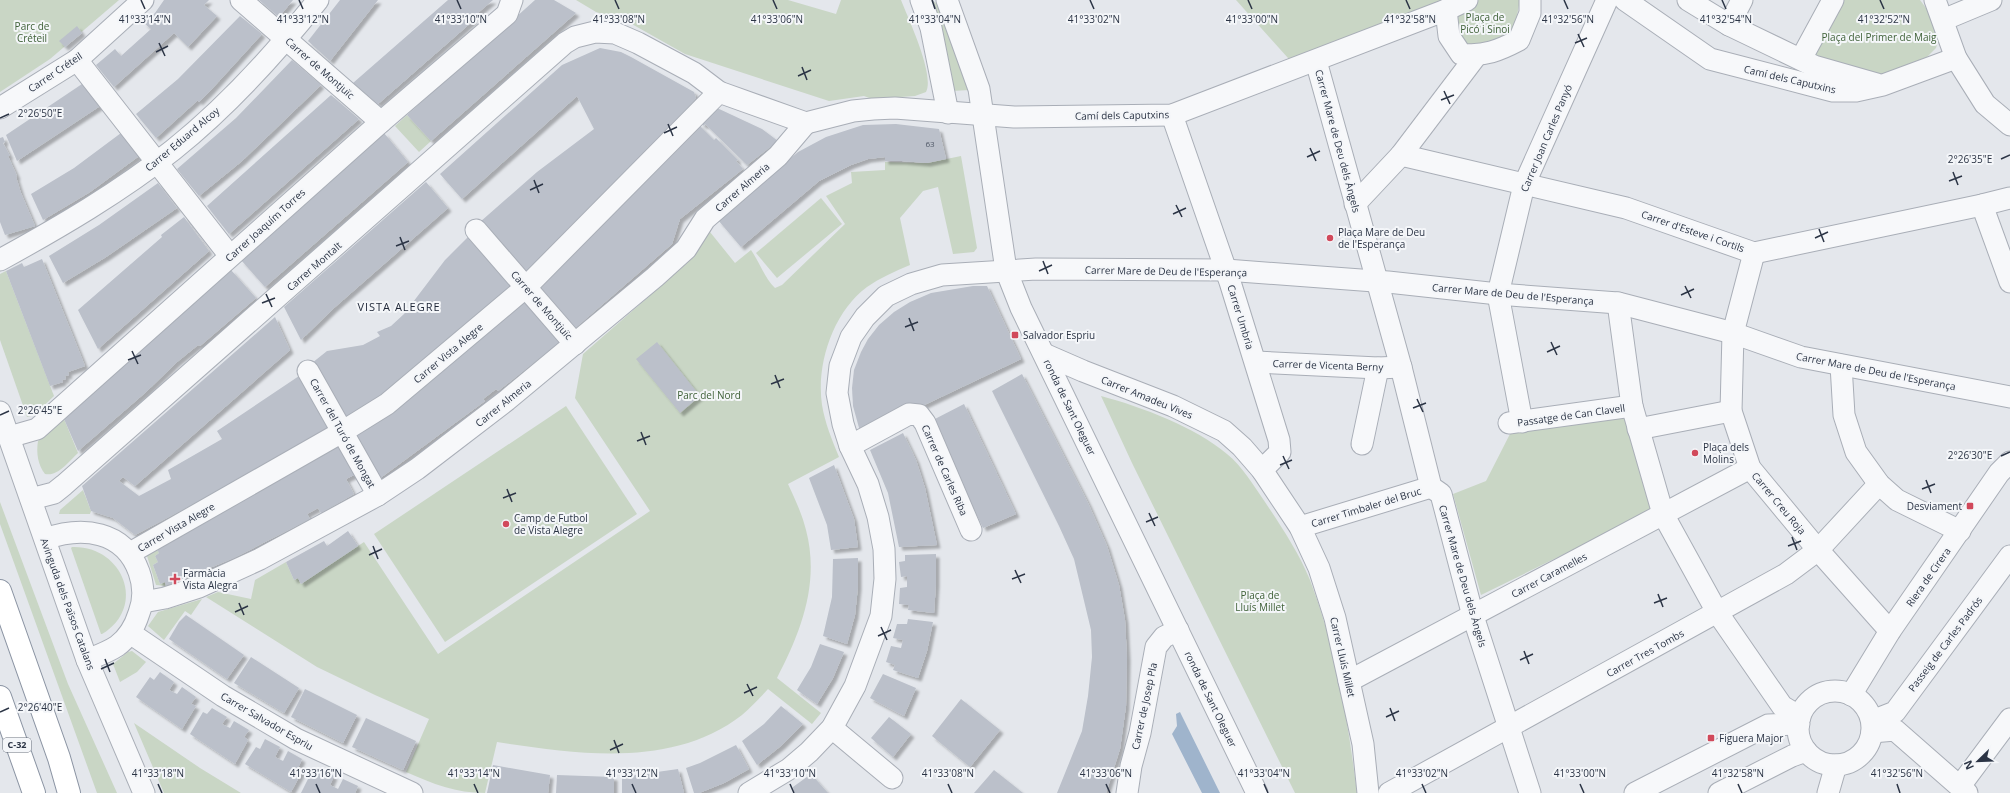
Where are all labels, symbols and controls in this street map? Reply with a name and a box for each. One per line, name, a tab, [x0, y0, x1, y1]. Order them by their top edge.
park label: Plaça de Picó i Sinoi	[1460, 10, 1510, 36]
text: 41°33'14"N	[119, 12, 171, 26]
text: 41°33'12"N	[277, 12, 329, 26]
text: 41°33'10"N	[435, 12, 487, 26]
text: 41°33'08"N	[593, 12, 645, 26]
text: 41°33'06"N	[751, 12, 803, 26]
text: 41°33'04"N	[909, 12, 961, 26]
text: 41°33'02"N	[1068, 12, 1120, 26]
text: 41°33'00"N	[1226, 12, 1278, 26]
text: 41°32'58"N	[1384, 12, 1436, 26]
text: 41°32'56"N	[1542, 12, 1594, 26]
text: 41°32'54"N	[1700, 12, 1752, 26]
text: 41°32'52"N	[1858, 12, 1910, 26]
park label: Parc de Créteil	[15, 19, 50, 45]
park label: Plaça del Primer de Maig	[1822, 30, 1937, 44]
street label: Carrer de Montjuïc	[282, 34, 358, 102]
street label: Carrer Créteil	[25, 49, 85, 95]
street label: Camí dels Caputxins	[1743, 62, 1838, 96]
street label: Carrer Mare de Deu dels Àngels	[1312, 68, 1364, 214]
street label: Carrer Joan Carles Panyó	[1517, 82, 1575, 194]
street label: Carrer Eduard Alcoy	[142, 103, 223, 174]
text: 2°26'50"E	[18, 106, 62, 120]
street label: Camí dels Caputxins	[1075, 107, 1169, 123]
house number: 63	[925, 138, 935, 149]
text: 2°26'35"E	[1948, 152, 1992, 166]
street label: Carrer Almeria	[712, 159, 772, 215]
street label: Carrer Joaquím Torres	[222, 185, 308, 265]
street label: Carrer d'Esteve i Cortils	[1640, 207, 1747, 255]
place label: Plaça Mare de Deu de l'Esperança	[1338, 225, 1425, 251]
marker: Plaça Mare de Deu de l'Esperança	[1325, 233, 1335, 243]
street label: Carrer Montalt	[283, 238, 345, 294]
street label: Carrer Mare de Deu de l'Esperança	[1085, 263, 1247, 279]
street label: Carrer de Montjuïc	[508, 267, 576, 343]
street label: Carrer Mare de Deu de l'Esperança	[1432, 280, 1594, 308]
street label: Carrer Umbria	[1224, 283, 1258, 351]
district label: VISTA ALEGRE	[357, 299, 441, 314]
street label: Carrer Vista Alegre	[410, 319, 486, 386]
place label: Salvador Espriu	[1023, 328, 1095, 342]
marker: Salvador Espriu	[1010, 330, 1020, 340]
street label: Carrer Mare de Deu de l'Esperança	[1795, 349, 1957, 393]
street label: Carrer de Vicenta Berny	[1272, 356, 1385, 374]
street label: ronda de Sant Oleguer	[1041, 357, 1099, 457]
street label: Carrer Amadeu Vives	[1099, 372, 1195, 422]
street label: Carrer del Turó de Mongat	[307, 376, 379, 491]
street label: Carrer Almeria	[472, 376, 534, 430]
park label: Parc del Nord	[677, 388, 741, 402]
street label: Passatge de Can Clavell	[1516, 400, 1626, 430]
text: 2°26'45"E	[18, 403, 62, 417]
street label: Carrer de Carles Riba	[919, 422, 971, 518]
place label: Plaça dels Molins	[1703, 440, 1749, 466]
marker: Plaça dels Molins	[1690, 448, 1700, 458]
text: 2°26'30"E	[1948, 448, 1992, 462]
street label: Carrer Creu Roja	[1749, 469, 1809, 537]
street label: Carrer Timbaler del Bruc	[1309, 484, 1423, 530]
street label: Carrer Vista Alegre	[135, 499, 217, 555]
place label: Desviament	[1907, 499, 1962, 513]
marker: Desviament	[1965, 501, 1975, 511]
street label: Carrer Mare de Deu dels Àngels	[1436, 503, 1490, 649]
place label: Camp de Futbol de Vista Alegre	[514, 511, 588, 537]
marker: Camp de Futbol de Vista Alegre	[501, 519, 511, 529]
street label: Avinguda dels Països Catalans	[38, 536, 99, 672]
street label: Riera de Cirera	[1902, 545, 1954, 609]
street label: Carrer Caramelles	[1509, 549, 1590, 601]
place label: Farmàcia Vista Alegra	[183, 566, 238, 592]
marker: Farmàcia Vista Alegra	[170, 574, 180, 584]
park label: Plaça de Lluís Millet	[1235, 588, 1285, 614]
street label: Passeig de Carles Padrós	[1905, 593, 1986, 694]
street label: Carrer Lluís Millet	[1327, 616, 1359, 699]
street label: Carrer Tres Tombs	[1604, 626, 1686, 680]
street label: ronda de Sant Oleguer	[1182, 649, 1240, 749]
street label: Carrer de Josep Pla	[1128, 661, 1160, 751]
street label: Carrer Salvador Espriu	[218, 689, 316, 753]
text: 2°26'40"E	[18, 700, 62, 714]
place label: Figuera Major	[1719, 731, 1783, 745]
marker: Figuera Major	[1706, 733, 1716, 743]
road number: C-32	[3, 738, 31, 752]
north arrow	[1958, 741, 1998, 781]
text: N	[1960, 758, 1977, 772]
text: 41°33'18"N	[132, 766, 184, 780]
text: 41°33'16"N	[290, 766, 342, 780]
text: 41°33'14"N	[448, 766, 500, 780]
text: 41°33'12"N	[606, 766, 658, 780]
text: 41°33'10"N	[764, 766, 816, 780]
text: 41°33'08"N	[922, 766, 974, 780]
text: 41°33'06"N	[1080, 766, 1132, 780]
text: 41°33'04"N	[1238, 766, 1290, 780]
text: 41°33'02"N	[1396, 766, 1448, 780]
text: 41°33'00"N	[1554, 766, 1606, 780]
text: 41°32'58"N	[1712, 766, 1764, 780]
text: 41°32'56"N	[1871, 766, 1923, 780]

